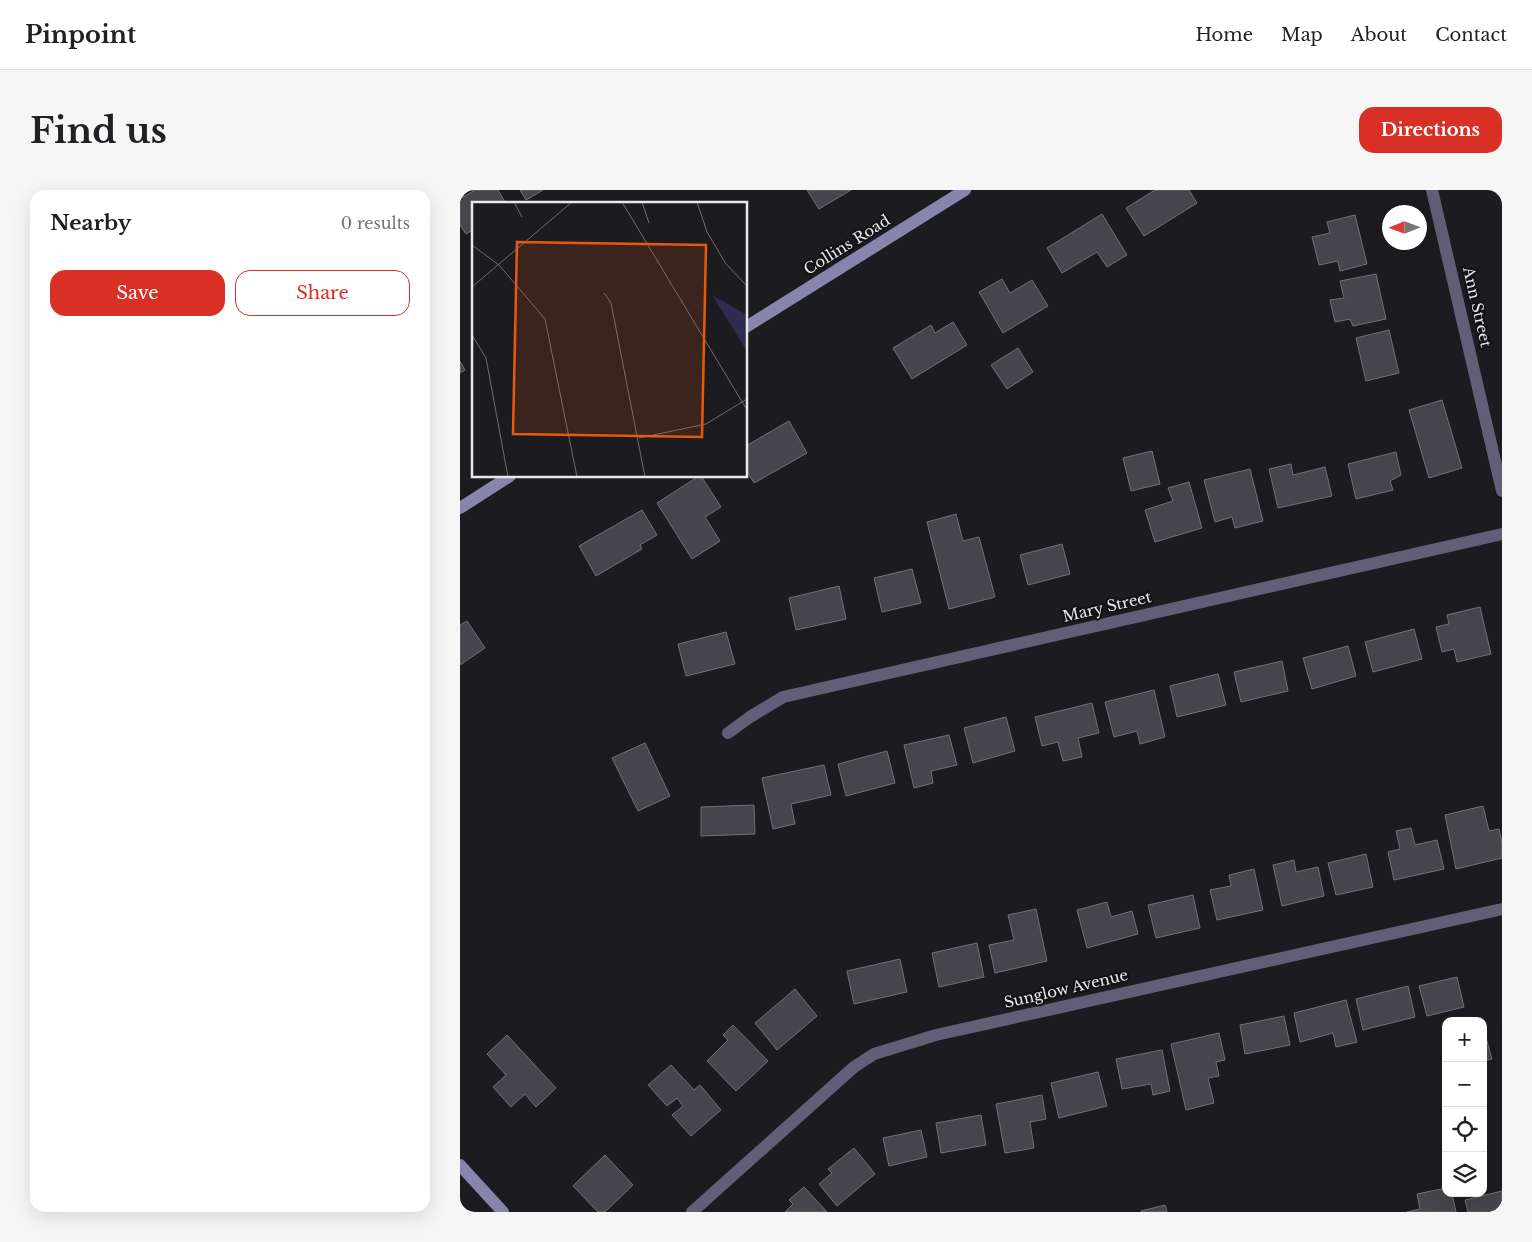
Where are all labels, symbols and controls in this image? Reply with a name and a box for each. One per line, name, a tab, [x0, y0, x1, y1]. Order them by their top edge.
text: Pinpoint	[25, 20, 136, 49]
text: Home	[1195, 24, 1253, 46]
text: Map	[1281, 24, 1323, 46]
text: About	[1351, 24, 1407, 46]
text: Contact	[1435, 24, 1507, 46]
button: Directions	[1359, 107, 1502, 153]
text: Find us	[30, 109, 167, 152]
inset map	[472, 202, 748, 478]
north arrow	[1382, 205, 1427, 250]
text: Nearby	[50, 210, 131, 236]
street label: Collins Road	[800, 211, 893, 279]
text: 0 results	[341, 213, 410, 233]
street label: Ann Street	[1459, 264, 1496, 349]
button: Save	[50, 270, 225, 316]
button: Share	[235, 270, 410, 316]
street label: Mary Street	[1061, 587, 1153, 626]
street label: Sunglow Avenue	[1002, 965, 1130, 1012]
map controls	[1442, 1017, 1487, 1197]
button: +	[1442, 1017, 1487, 1062]
button: −	[1442, 1062, 1487, 1107]
button: locate	[1442, 1107, 1487, 1152]
button: layers	[1442, 1152, 1487, 1197]

